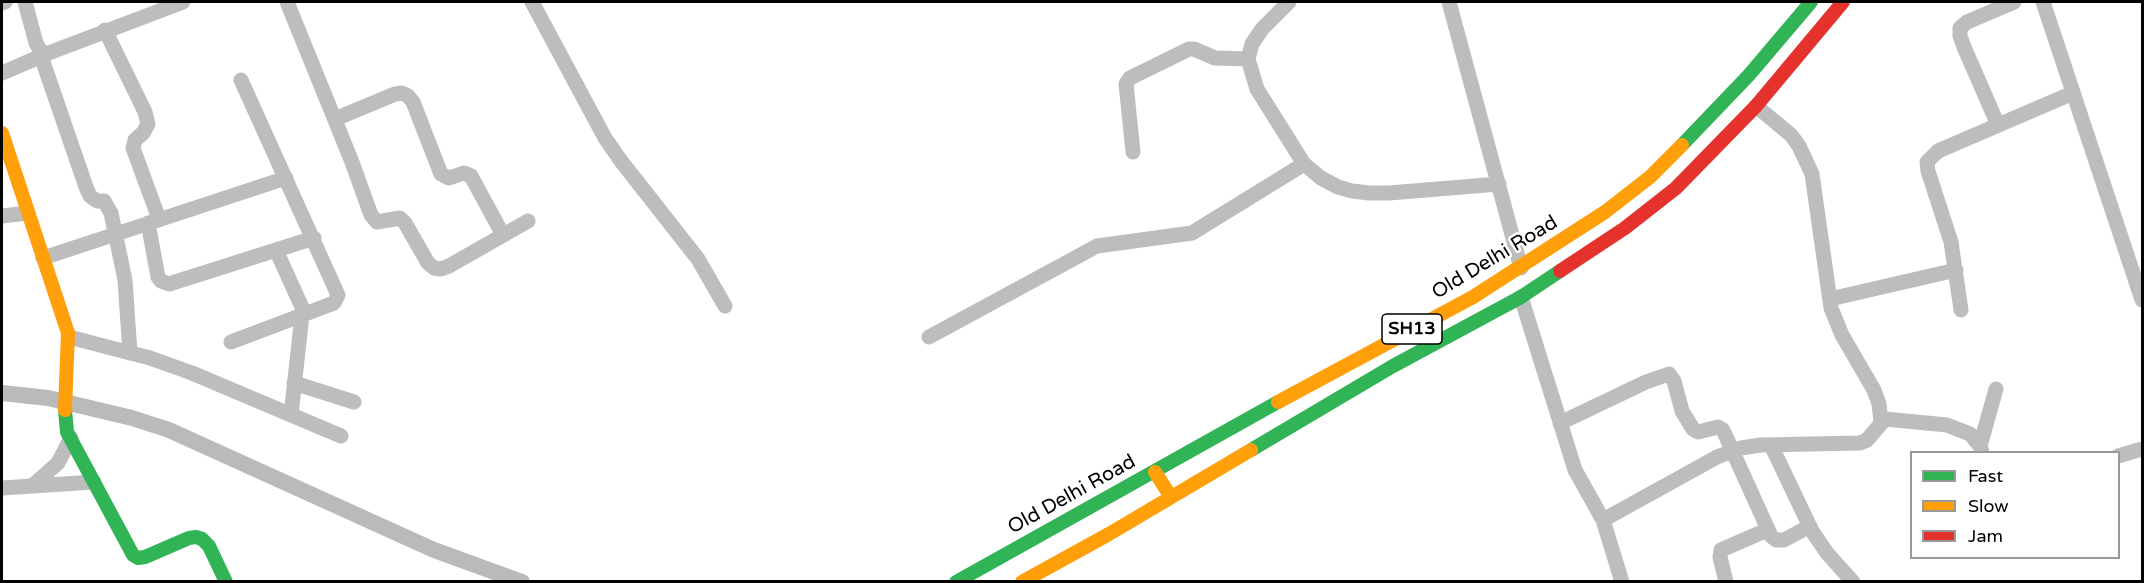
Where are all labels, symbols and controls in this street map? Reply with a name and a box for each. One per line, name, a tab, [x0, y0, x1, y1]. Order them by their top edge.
street label: Old Delhi Road	[1428, 211, 1562, 305]
road number: SH13	[1382, 314, 1442, 344]
street label: Old Delhi Road	[1004, 450, 1140, 540]
legend	[1910, 451, 2120, 559]
text: Fast	[1968, 465, 2003, 487]
text: Slow	[1968, 495, 2009, 517]
text: Jam	[1968, 525, 2003, 547]

